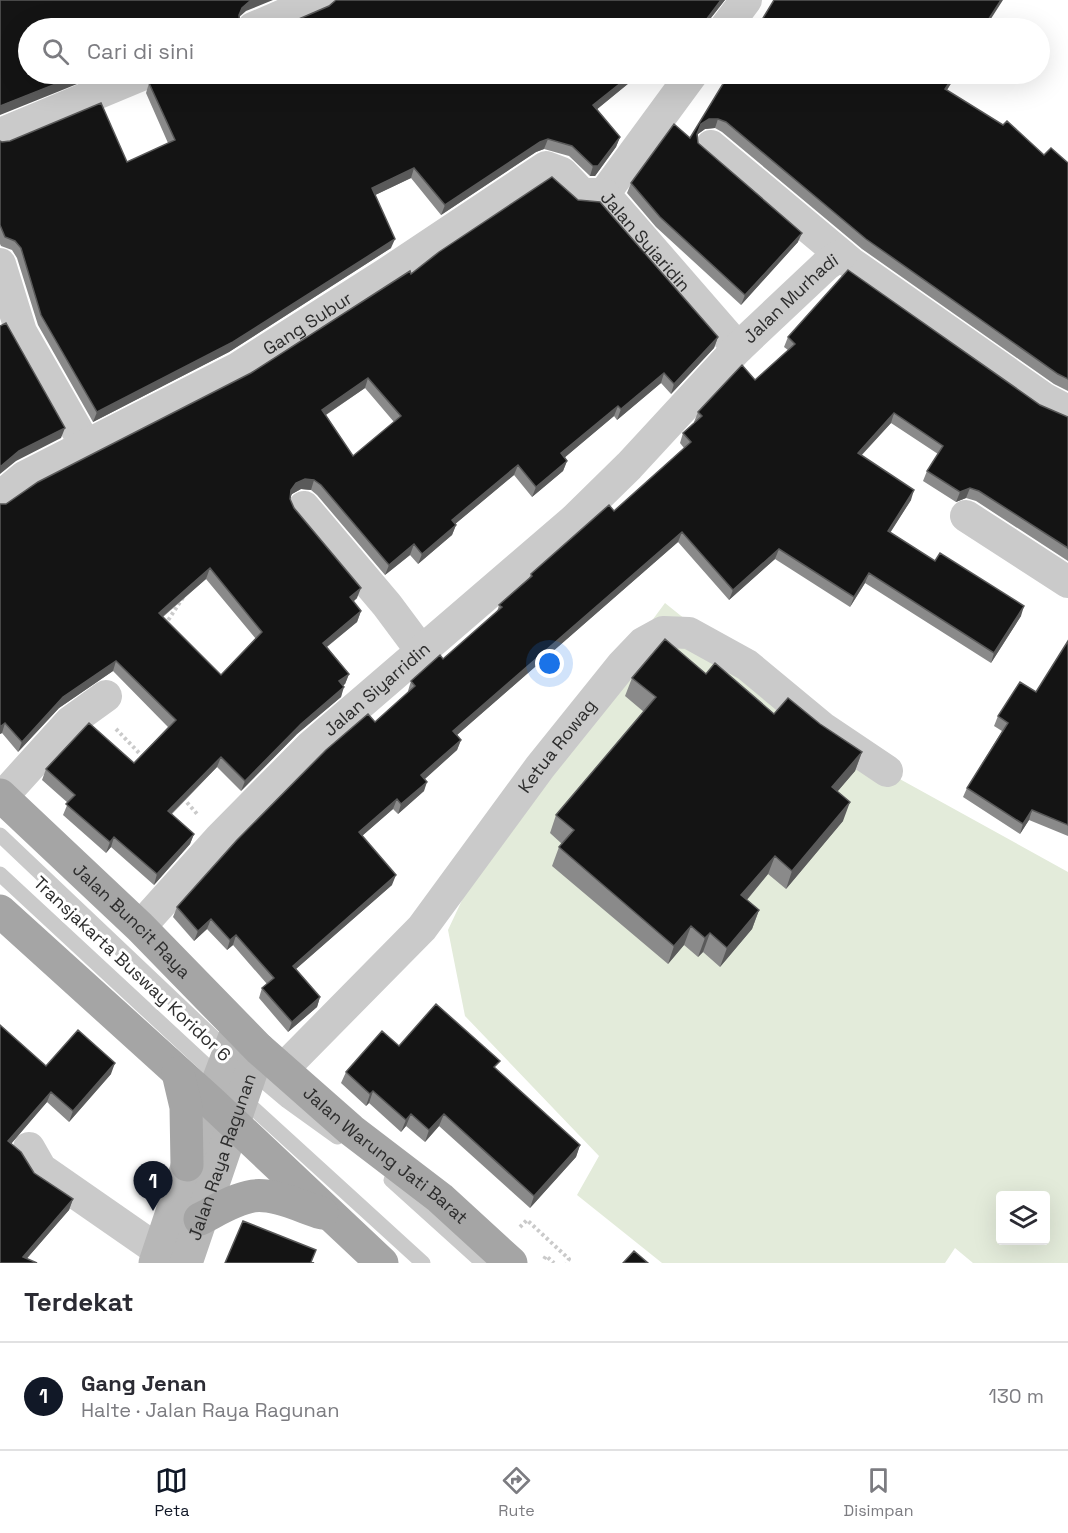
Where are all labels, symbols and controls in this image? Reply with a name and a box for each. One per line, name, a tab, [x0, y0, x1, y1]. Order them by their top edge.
search box	[18, 18, 1050, 84]
icon: search	[39, 35, 72, 68]
text: Cari di sini	[87, 37, 194, 65]
street label: Jalan Syiaridin	[596, 186, 696, 296]
street label: Jalan Murhadi	[738, 248, 842, 348]
street label: Gang Subur	[259, 286, 356, 360]
street label: Jalan Siyarridin	[319, 637, 435, 741]
your location	[535, 649, 564, 678]
street label: Ketua Rowag	[513, 694, 601, 798]
street label: Jalan Buncit Raya	[68, 858, 196, 983]
street label: Transjakarta Busway Koridor 6	[29, 871, 236, 1066]
street label: Jalan Raya Ragunan	[183, 1070, 261, 1243]
street label: Jalan Warung Jati Barat	[298, 1081, 473, 1229]
pin: 1	[134, 1162, 172, 1211]
map controls	[996, 1191, 1050, 1245]
button: layers	[996, 1191, 1050, 1245]
text: Terdekat	[24, 1285, 134, 1319]
text: Gang Jenan	[81, 1369, 207, 1397]
text: 1	[39, 1383, 48, 1409]
text: 130 m	[988, 1383, 1044, 1409]
text: Halte · Jalan Raya Ragunan	[81, 1397, 340, 1423]
tab: Peta	[154, 1464, 189, 1521]
tab: Rute	[498, 1464, 535, 1521]
tab: Disimpan	[844, 1464, 914, 1521]

